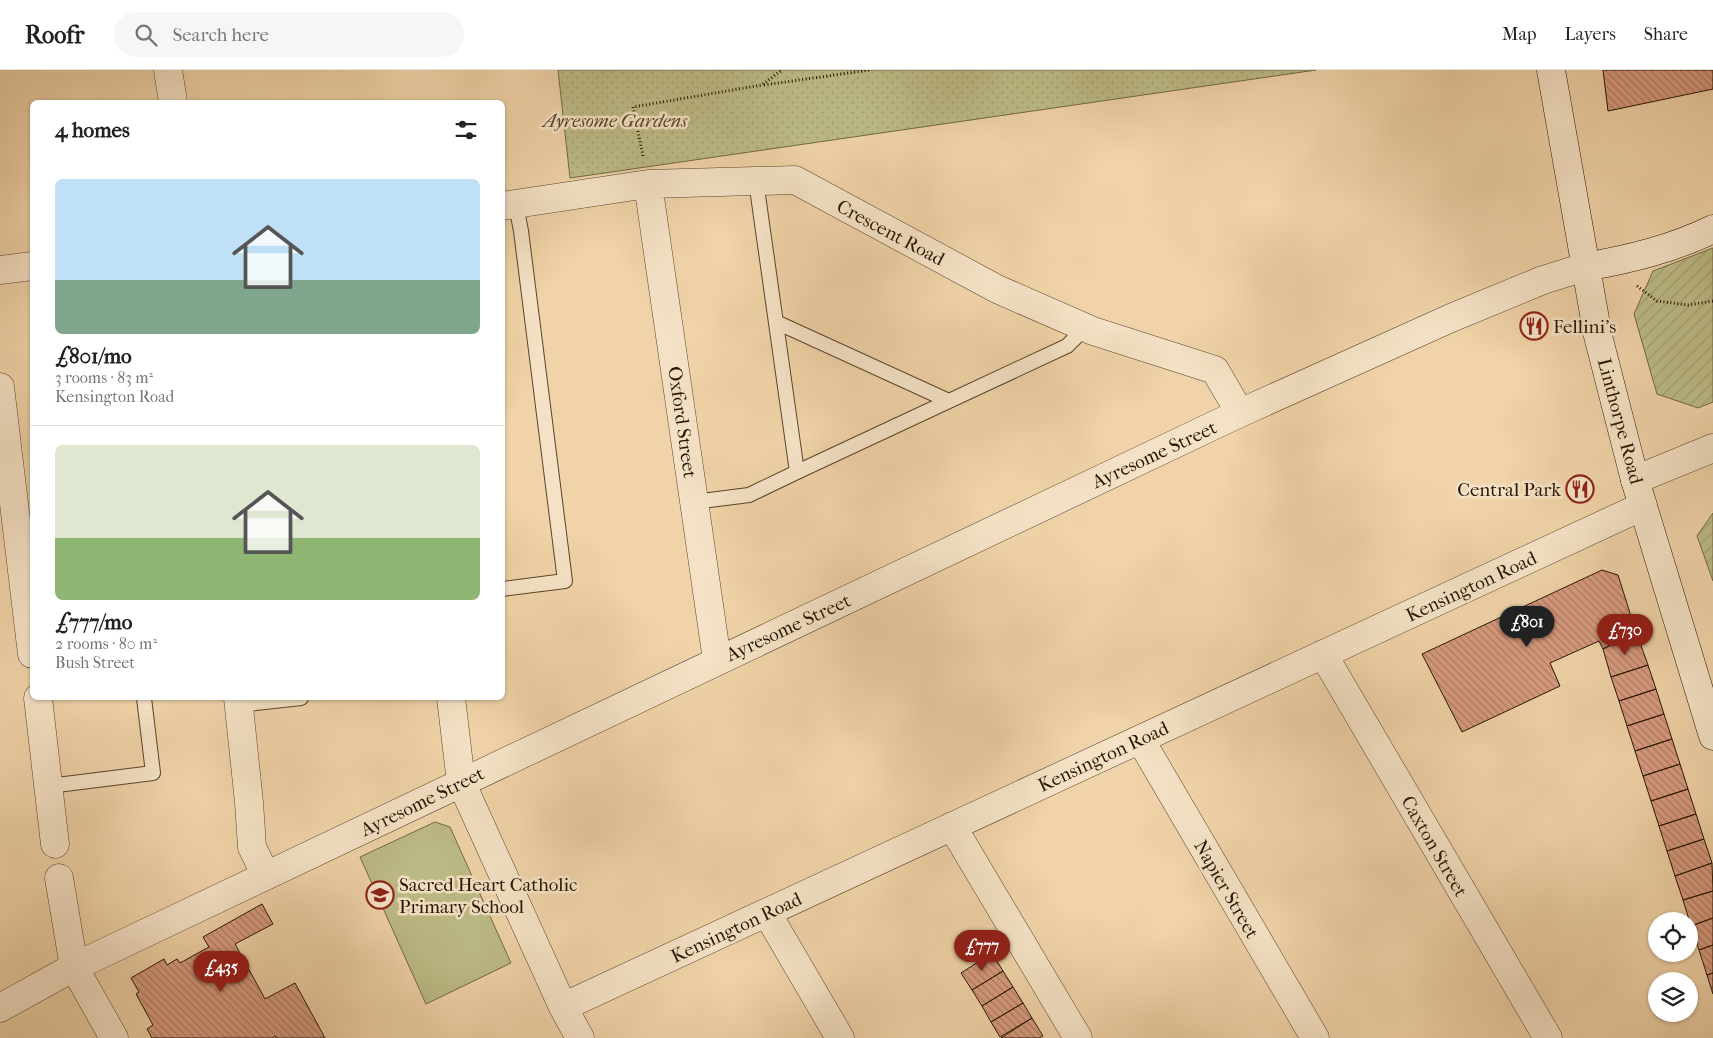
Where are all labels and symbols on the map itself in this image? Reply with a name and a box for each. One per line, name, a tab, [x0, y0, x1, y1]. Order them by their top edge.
park label: Ayresome Gardens	[541, 110, 688, 132]
street label: Crescent Road	[833, 195, 949, 271]
restaurant icon: Fellini's	[1519, 311, 1549, 341]
place label: Fellini's	[1553, 316, 1616, 338]
street label: Linthorpe Road	[1593, 356, 1648, 487]
street label: Oxford Street	[663, 365, 701, 480]
street label: Ayresome Street	[1088, 416, 1220, 494]
restaurant icon: Central Park	[1565, 474, 1595, 504]
place label: Central Park	[1457, 479, 1561, 501]
street label: Kensington Road	[1403, 547, 1541, 627]
street label: Ayresome Street	[722, 589, 854, 667]
pin: £801	[1497, 606, 1557, 648]
pin: £730	[1595, 614, 1655, 656]
street label: Kensington Road	[1035, 717, 1173, 797]
street label: Ayresome Street	[356, 762, 488, 842]
street label: Caxton Street	[1396, 792, 1472, 901]
street label: Napier Street	[1189, 836, 1263, 943]
place label: Sacred Heart Catholic Primary School	[399, 874, 577, 918]
school or university icon: Sacred Heart Catholic Primary School	[365, 880, 395, 910]
street label: Kensington Road	[668, 888, 806, 968]
pin: £777	[952, 930, 1012, 972]
pin: £435	[191, 950, 251, 993]

